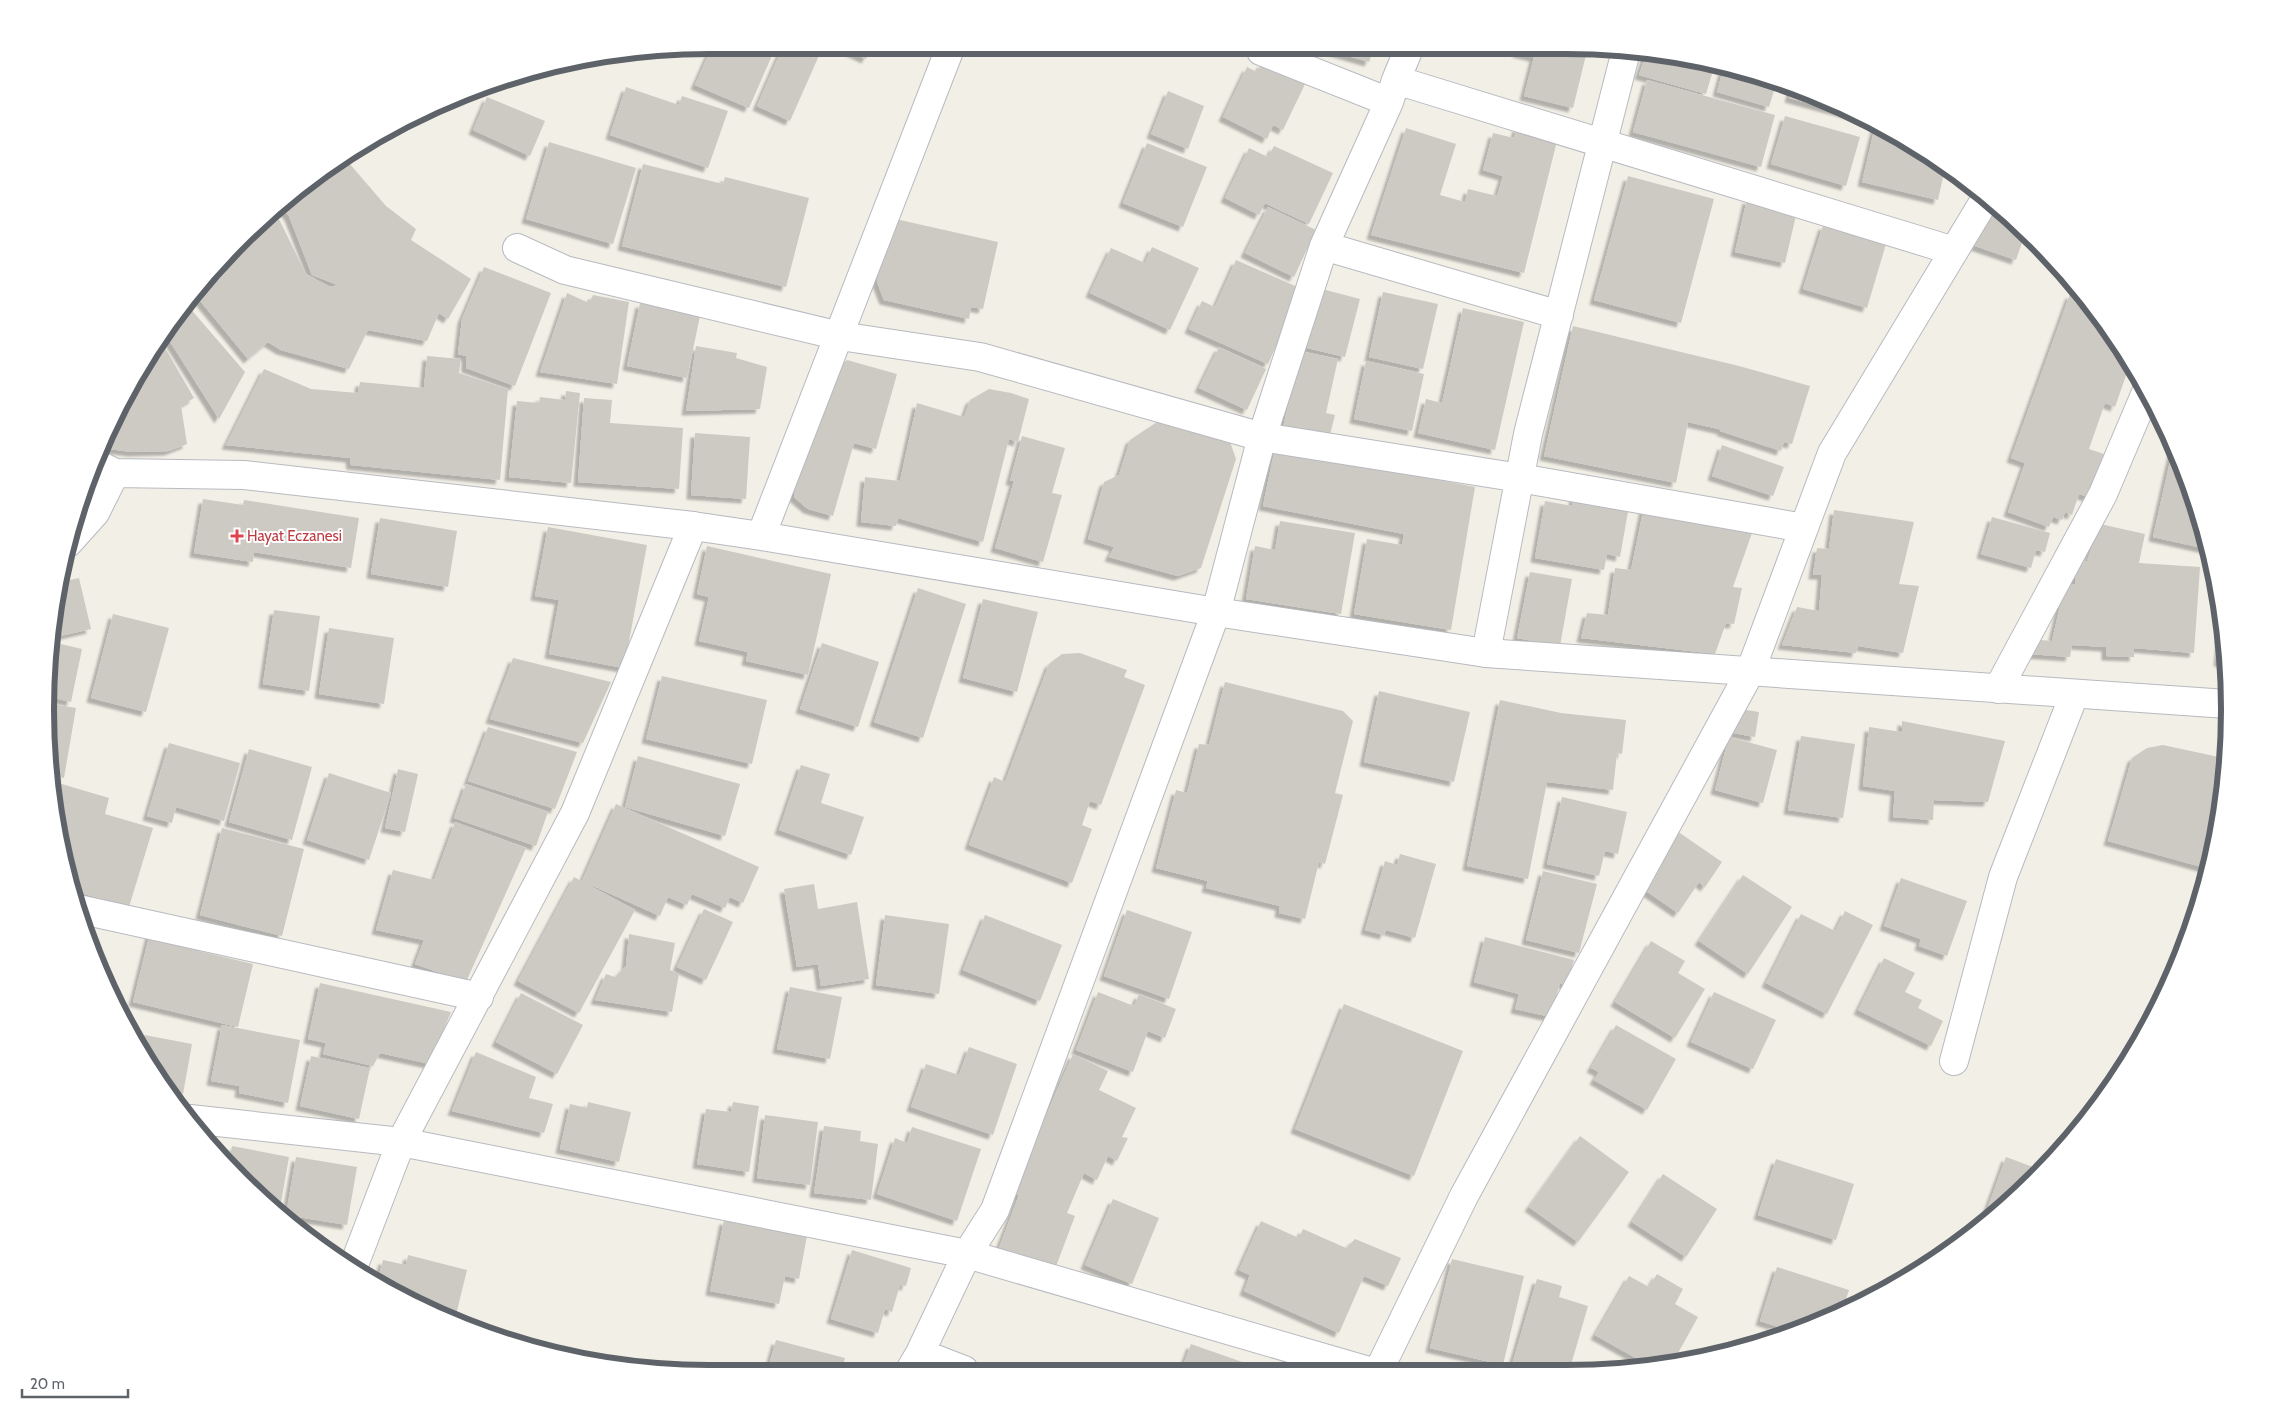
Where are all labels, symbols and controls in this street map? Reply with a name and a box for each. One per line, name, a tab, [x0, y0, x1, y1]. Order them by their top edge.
place label: Hayat Eczanesi	[247, 527, 342, 545]
marker: Hayat Eczanesi	[231, 530, 243, 542]
scale bar	[22, 1366, 129, 1398]
text: 20 m	[30, 1375, 65, 1393]

